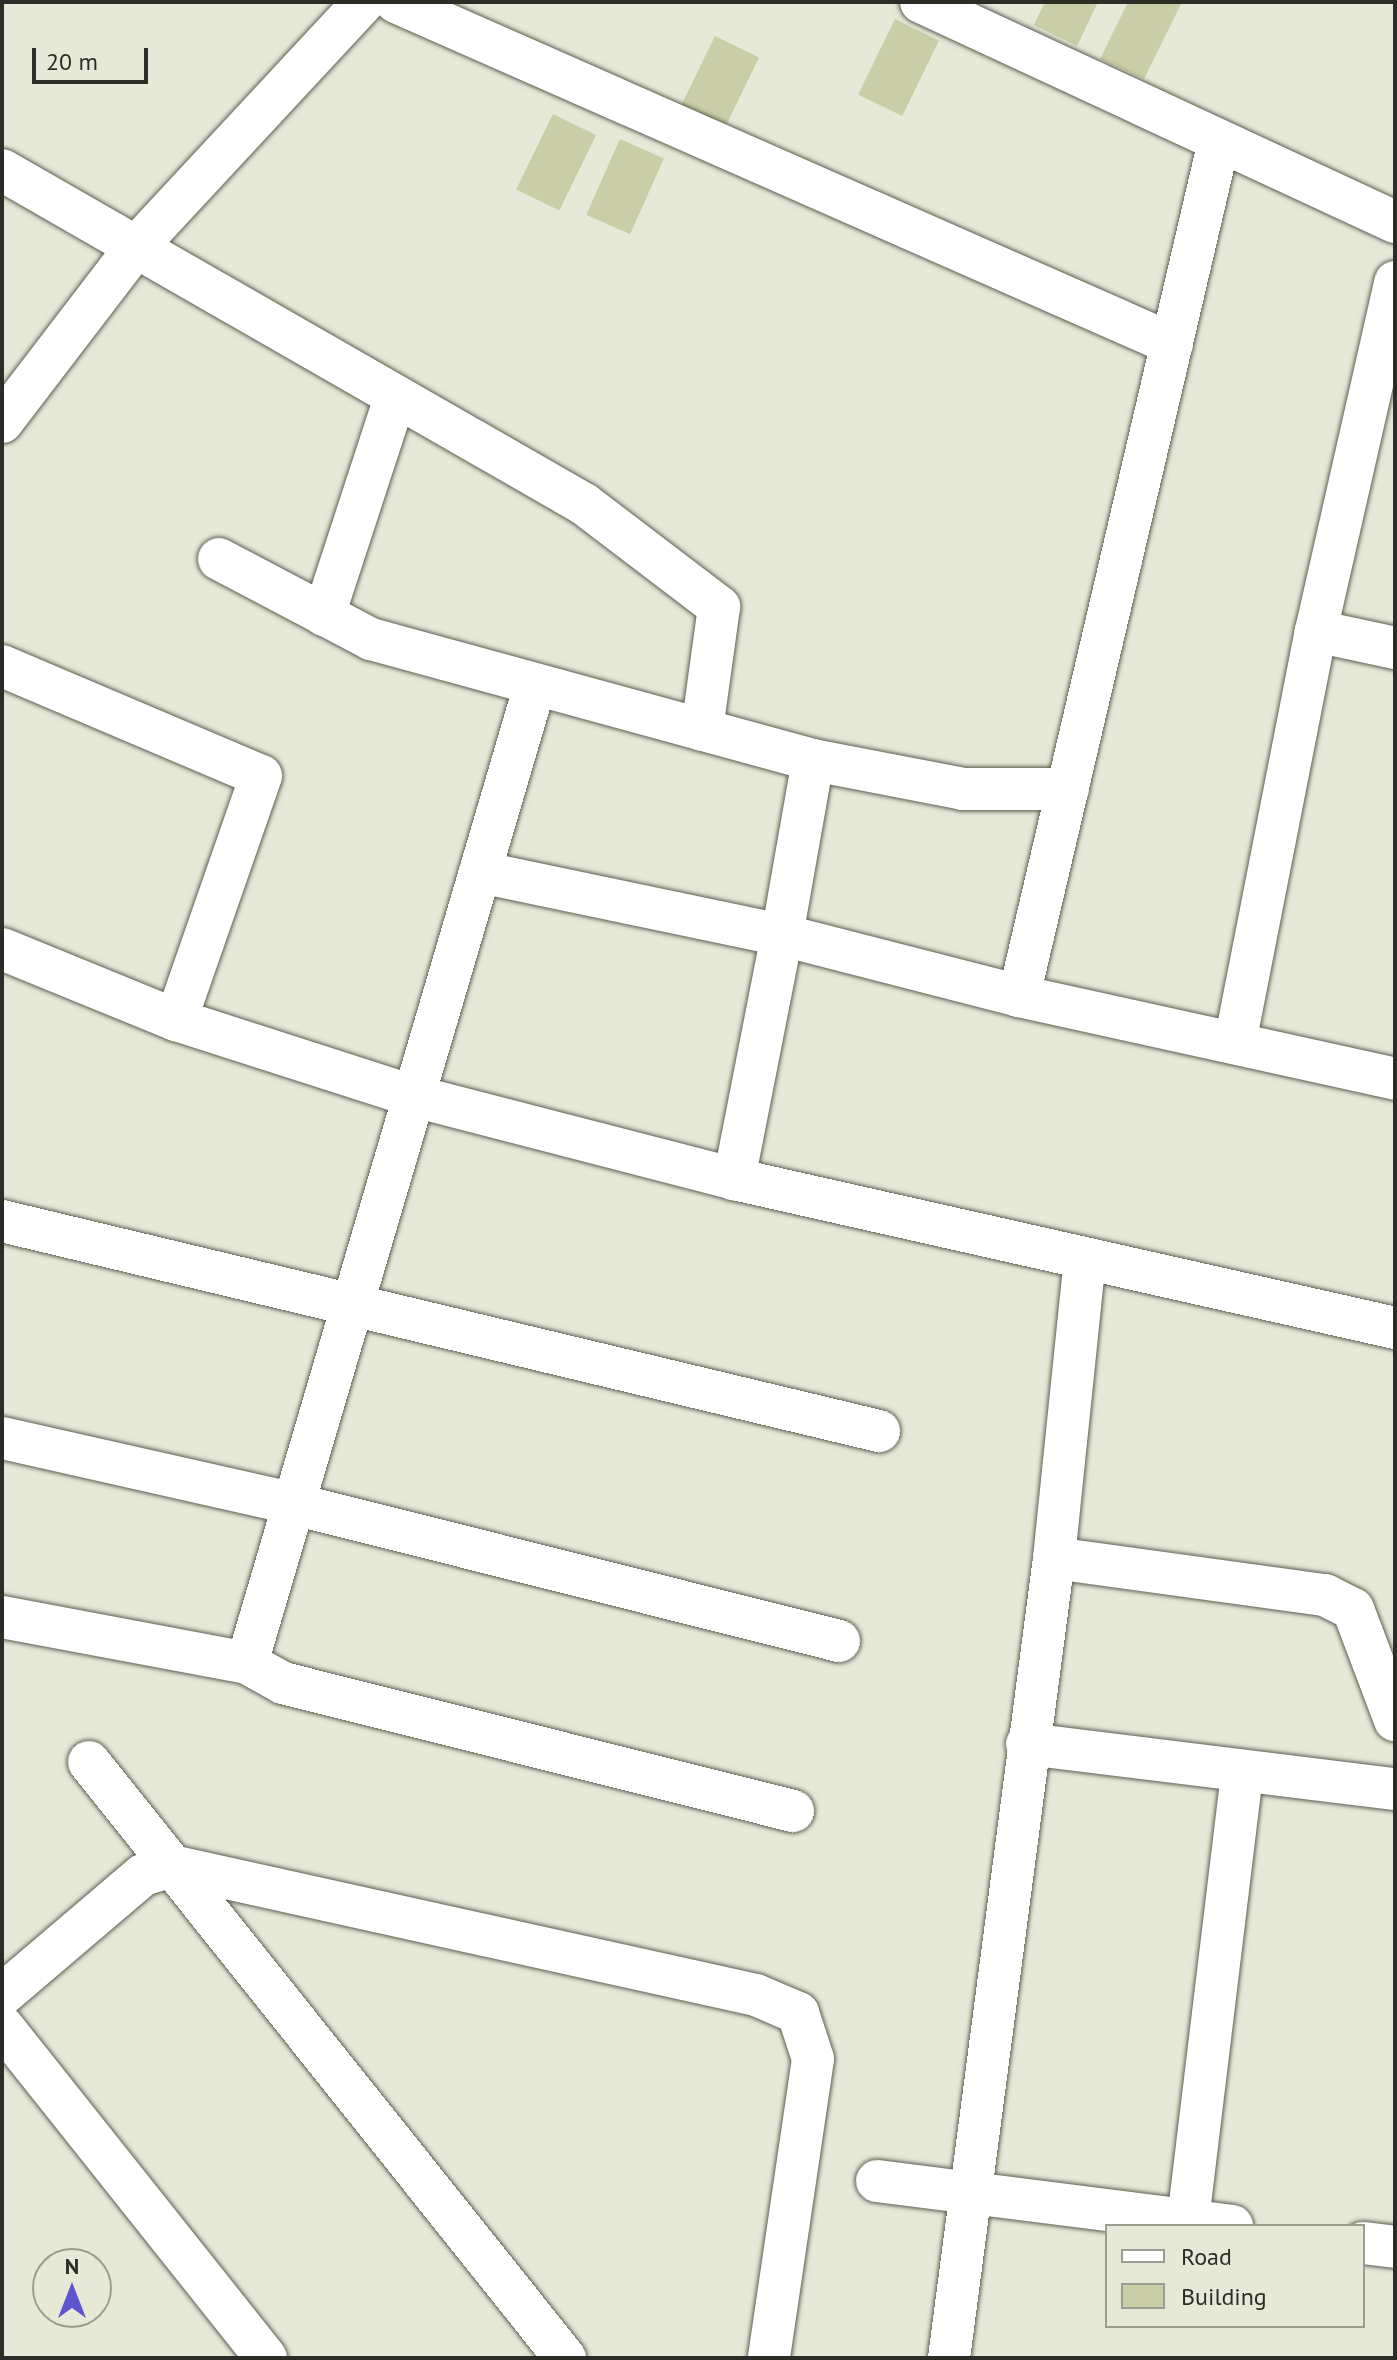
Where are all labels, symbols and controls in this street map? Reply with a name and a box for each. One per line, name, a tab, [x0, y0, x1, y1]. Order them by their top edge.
scale bar	[36, 32, 152, 82]
text: 20 m	[46, 46, 98, 77]
legend	[1105, 2224, 1365, 2328]
text: Road	[1181, 2241, 1232, 2272]
north arrow	[32, 2248, 112, 2328]
text: N	[65, 2252, 79, 2280]
text: Building	[1181, 2281, 1267, 2312]

